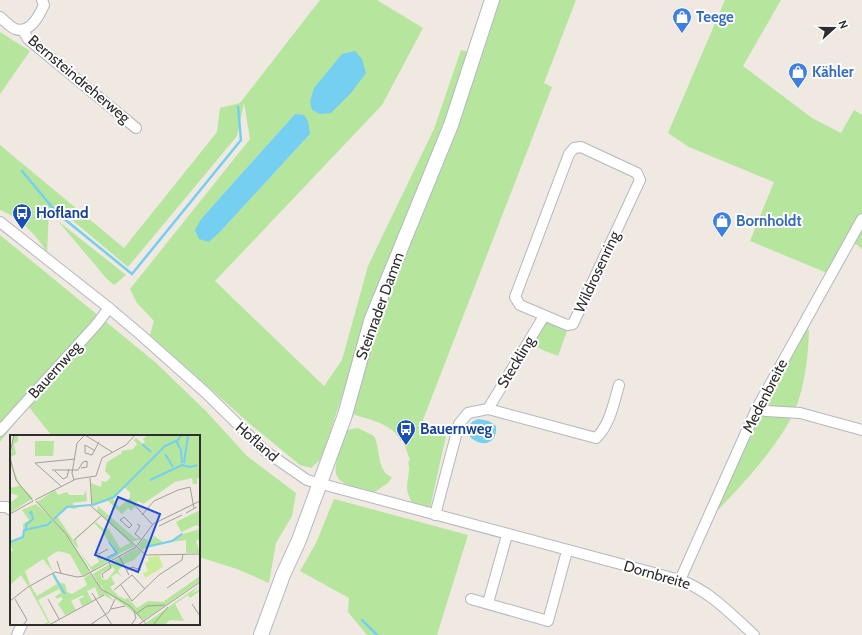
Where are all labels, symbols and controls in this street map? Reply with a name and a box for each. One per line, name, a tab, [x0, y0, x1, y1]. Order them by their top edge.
shop icon: Teege	[671, 6, 693, 34]
place label: Teege	[696, 8, 734, 26]
north arrow	[814, 8, 854, 48]
text: N	[835, 18, 851, 31]
street label: Bernsteindreherweg	[24, 31, 134, 127]
shop icon: Kähler	[787, 61, 809, 89]
place label: Kähler	[812, 63, 854, 81]
bus stop icon: Hofland	[11, 202, 33, 230]
place label: Hofland	[36, 204, 89, 222]
shop icon: Bornholdt	[711, 210, 733, 238]
place label: Bornholdt	[736, 212, 802, 230]
street label: Wildrosenring	[570, 228, 624, 316]
street label: Steinrader Damm	[352, 250, 408, 362]
street label: Steckling	[494, 332, 539, 391]
street label: Bauernweg	[25, 337, 86, 402]
street label: Medenbreite	[739, 356, 791, 436]
street label: Hofland	[232, 418, 282, 466]
bus stop icon: Bauernweg	[395, 418, 417, 446]
place label: Bauernweg	[420, 420, 492, 438]
inset map	[10, 435, 200, 625]
street label: Dornbreite	[622, 557, 693, 593]

